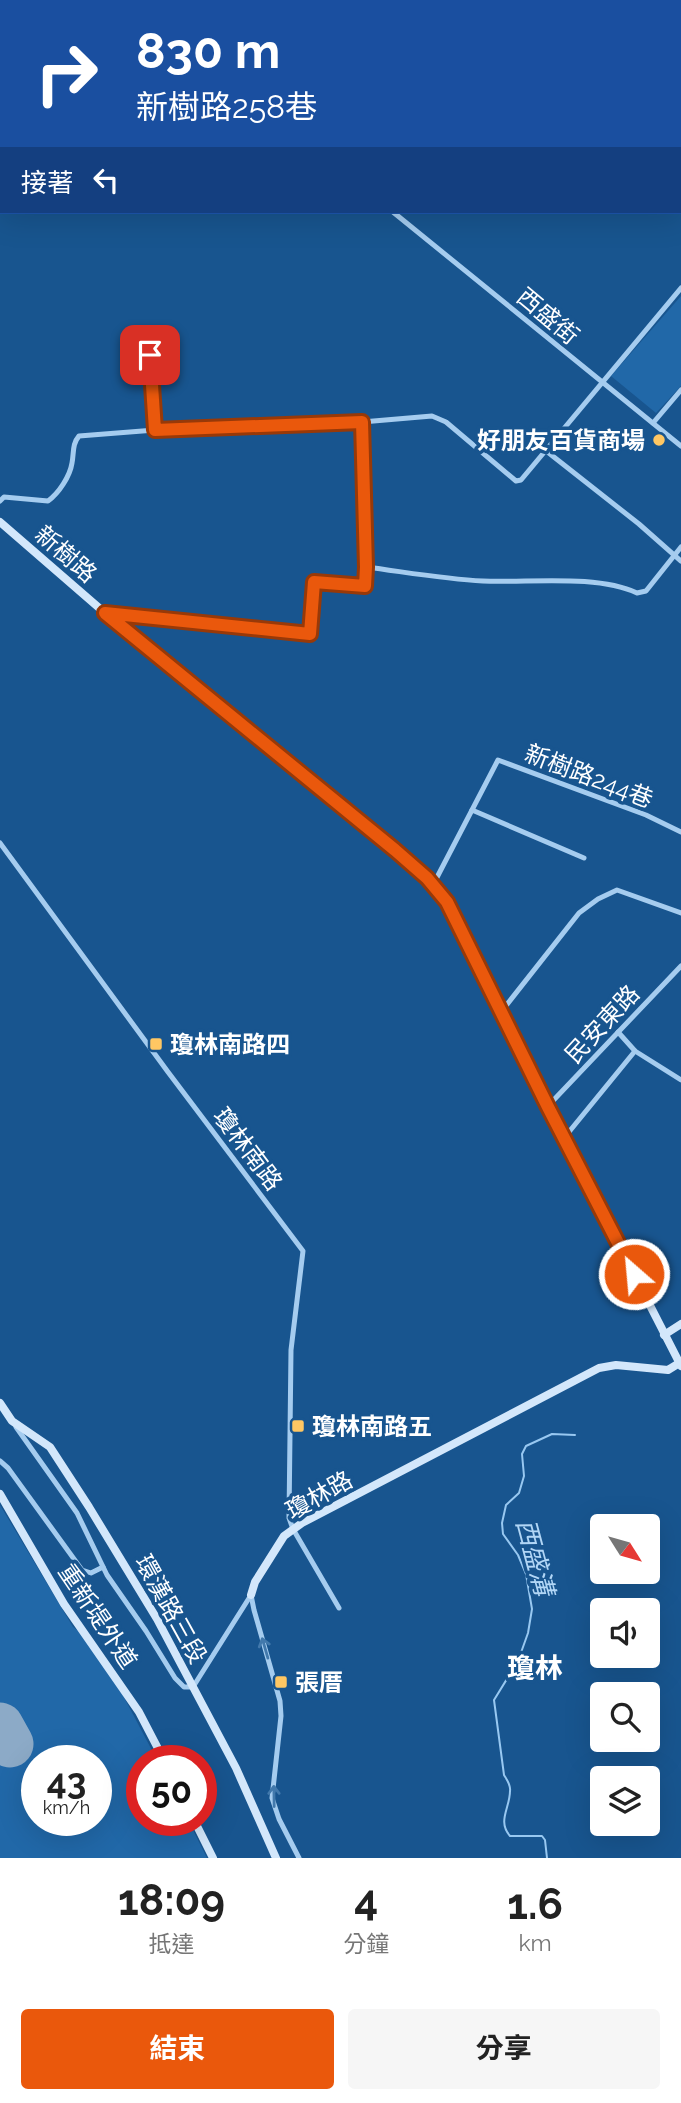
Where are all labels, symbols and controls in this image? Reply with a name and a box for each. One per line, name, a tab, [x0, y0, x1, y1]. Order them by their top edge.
text: 830 m	[136, 22, 280, 79]
icon: right	[21, 28, 112, 119]
text: 新樹路258巷	[136, 88, 317, 125]
icon: left	[87, 161, 125, 199]
text: 接著	[21, 168, 73, 198]
street label: 西盛街	[511, 282, 585, 350]
pin	[120, 325, 180, 385]
icon: arrive	[131, 336, 169, 374]
place label: 好朋友百貨商場	[477, 426, 645, 455]
marker: 好朋友百貨商場	[651, 432, 667, 448]
street label: 新樹路	[29, 519, 103, 589]
street label: 新樹路244巷	[521, 738, 657, 814]
street label: 民安東路	[559, 979, 645, 1069]
place label: 瓊林南路四	[170, 1030, 290, 1059]
marker: 瓊林南路四	[148, 1036, 164, 1052]
street label: 瓊林南路	[208, 1102, 288, 1196]
position arrow	[597, 1237, 671, 1311]
place label: 瓊林南路五	[312, 1412, 432, 1441]
marker: 瓊林南路五	[290, 1418, 306, 1434]
street label: 瓊林路	[280, 1465, 358, 1525]
north arrow	[590, 1514, 660, 1584]
map controls	[590, 1514, 660, 1836]
water label: 西盛溝	[510, 1515, 561, 1602]
street label: 環漢路三段	[129, 1549, 213, 1669]
street label: 重新堤外道	[52, 1558, 144, 1674]
button: sound	[590, 1598, 660, 1668]
one-way arrow	[257, 1637, 270, 1659]
district label: 瓊林	[507, 1652, 563, 1685]
place label: 張厝	[295, 1668, 343, 1697]
marker: 張厝	[273, 1674, 289, 1690]
button: search	[590, 1682, 660, 1752]
speed limit sign: 50	[126, 1745, 217, 1836]
text: 43	[47, 1761, 86, 1802]
button: layers	[590, 1766, 660, 1836]
one-way arrow	[267, 1785, 281, 1808]
text: km/h	[43, 1797, 90, 1818]
text: 18:09	[118, 1876, 225, 1925]
text: 4	[354, 1876, 378, 1925]
text: 1.6	[507, 1880, 563, 1929]
text: km	[518, 1929, 552, 1956]
text: 抵達	[149, 1930, 195, 1957]
text: 分鐘	[343, 1930, 389, 1957]
button: 結束	[21, 2009, 334, 2089]
button: 分享	[348, 2009, 660, 2089]

